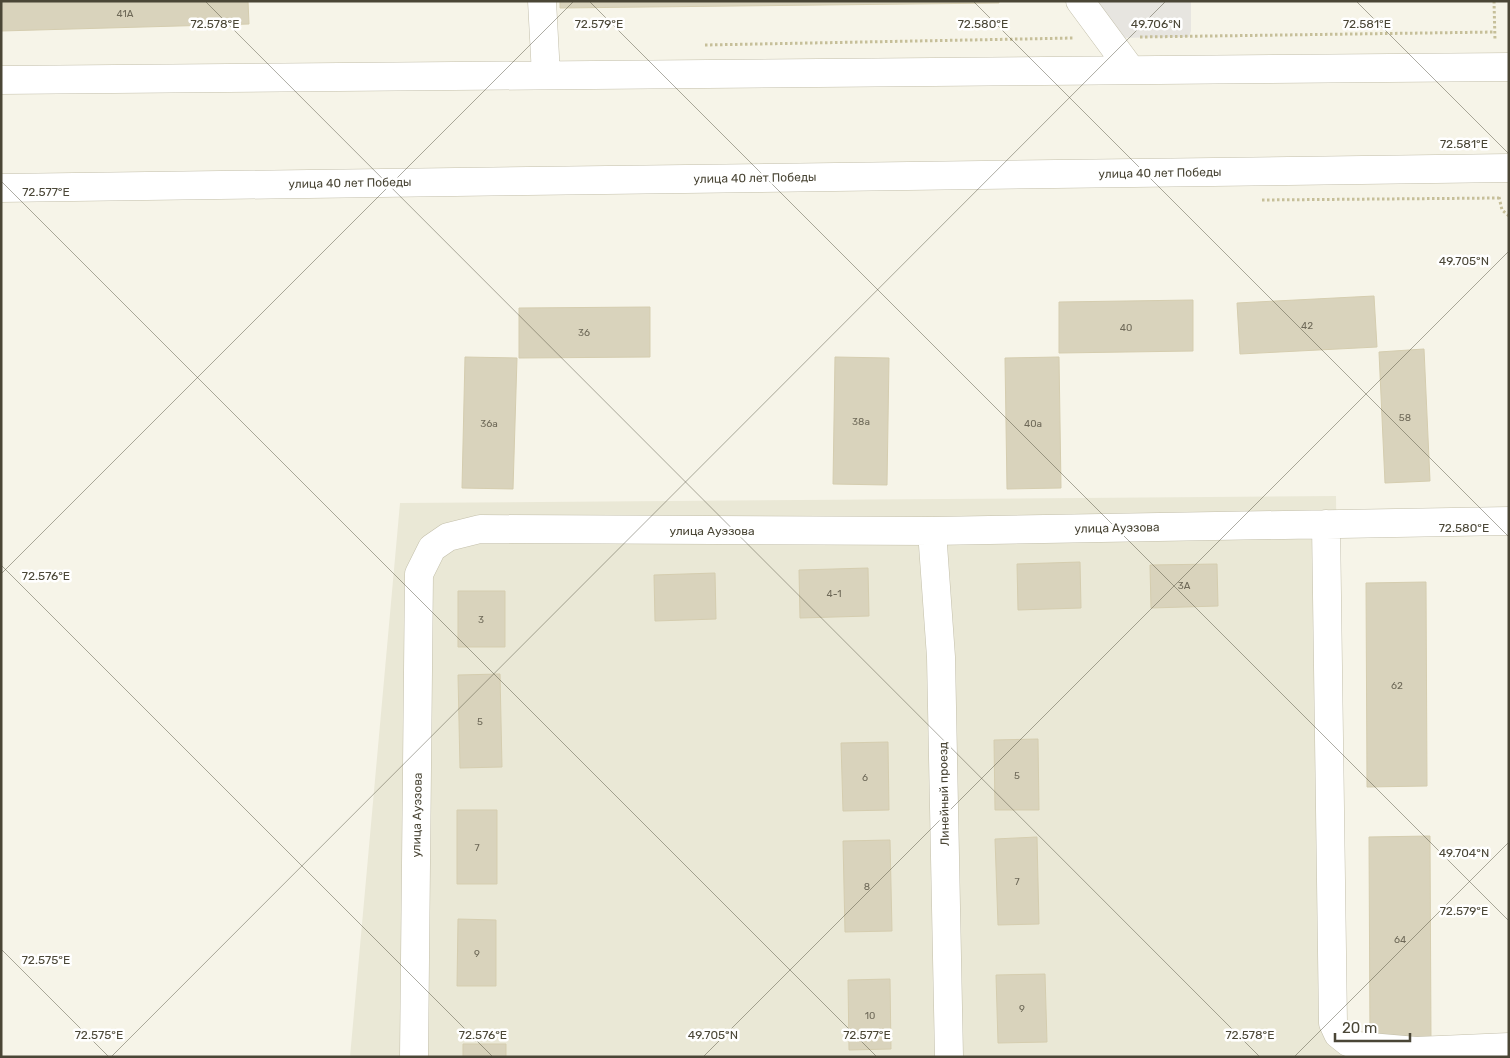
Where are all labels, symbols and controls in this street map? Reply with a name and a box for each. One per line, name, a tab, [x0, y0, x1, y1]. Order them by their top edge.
house number: 41А	[117, 8, 134, 20]
text: 72.578°E	[190, 17, 240, 31]
text: 72.579°E	[575, 17, 623, 31]
text: 72.580°E	[958, 17, 1008, 31]
text: 49.706°N	[1131, 17, 1181, 31]
text: 72.581°E	[1343, 17, 1391, 31]
text: 72.581°E	[1440, 137, 1488, 151]
street label: улица 40 лет Победы	[1098, 165, 1222, 181]
street label: улица 40 лет Победы	[693, 170, 817, 186]
street label: улица 40 лет Победы	[288, 175, 412, 191]
text: 72.577°E	[22, 185, 70, 199]
text: 49.705°N	[1439, 254, 1489, 268]
house number: 42	[1301, 320, 1313, 332]
house number: 40	[1120, 322, 1132, 334]
house number: 36	[578, 327, 590, 339]
house number: 58	[1399, 412, 1411, 424]
house number: 38а	[852, 416, 870, 428]
house number: 36а	[480, 418, 498, 430]
house number: 40а	[1024, 418, 1042, 430]
street label: улица Ауэзова	[1074, 520, 1160, 536]
text: 72.580°E	[1439, 521, 1489, 535]
street label: улица Ауэзова	[669, 524, 755, 538]
text: 72.576°E	[22, 569, 70, 583]
house number: 3А	[1178, 580, 1191, 592]
house number: 4-1	[827, 588, 841, 600]
house number: 3	[478, 614, 484, 626]
house number: 62	[1391, 680, 1403, 692]
house number: 5	[477, 716, 483, 728]
street label: Линейный проезд	[936, 742, 952, 846]
house number: 5	[1014, 770, 1020, 782]
street label: улица Ауэзова	[409, 772, 425, 858]
house number: 6	[862, 772, 868, 784]
house number: 7	[474, 842, 480, 854]
text: 49.704°N	[1439, 846, 1489, 860]
house number: 7	[1014, 876, 1020, 888]
house number: 8	[864, 881, 870, 893]
text: 72.579°E	[1440, 904, 1488, 918]
house number: 64	[1394, 934, 1406, 946]
house number: 9	[474, 948, 480, 960]
text: 72.575°E	[22, 953, 70, 967]
house number: 9	[1019, 1003, 1025, 1015]
house number: 10	[865, 1010, 875, 1022]
scale bar	[1335, 1010, 1410, 1042]
text: 20 m	[1342, 1019, 1377, 1037]
text: 72.575°E	[75, 1028, 123, 1042]
text: 72.576°E	[459, 1028, 507, 1042]
text: 49.705°N	[688, 1028, 738, 1042]
text: 72.577°E	[843, 1028, 891, 1042]
text: 72.578°E	[1225, 1028, 1275, 1042]

